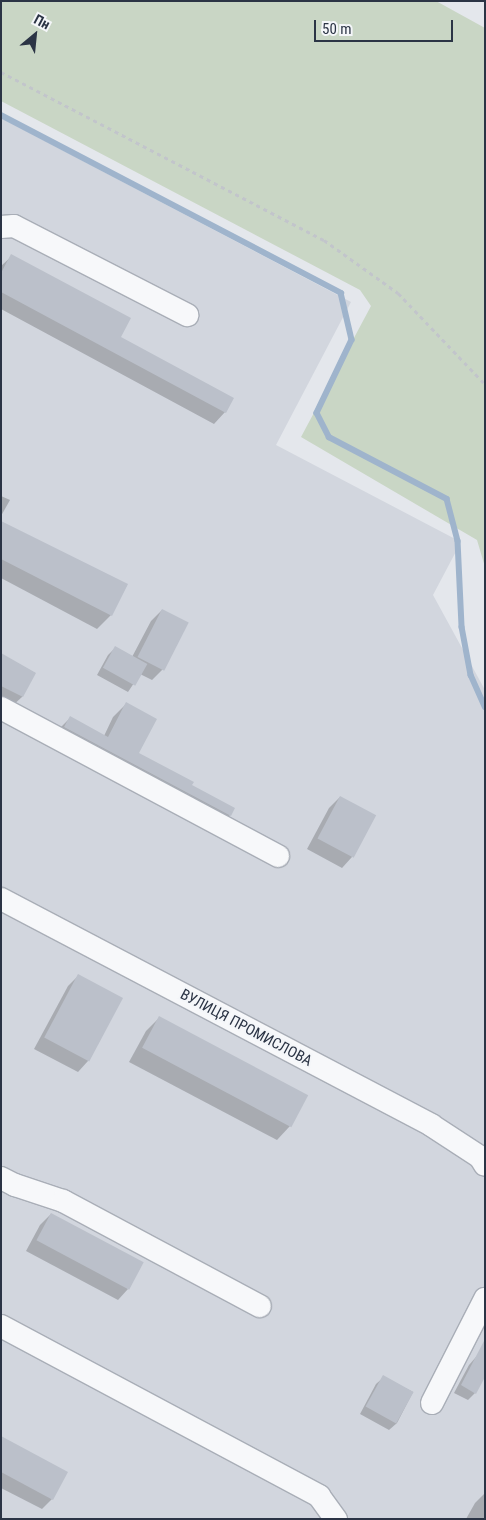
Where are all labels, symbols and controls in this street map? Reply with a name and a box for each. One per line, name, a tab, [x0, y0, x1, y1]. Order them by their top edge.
north arrow	[10, 10, 60, 60]
scale bar	[316, 10, 455, 42]
text: Пн	[31, 11, 53, 32]
text: 50 m	[322, 20, 352, 38]
street label: ВУЛИЦЯ ПРОМИСЛОВА	[177, 986, 315, 1070]

